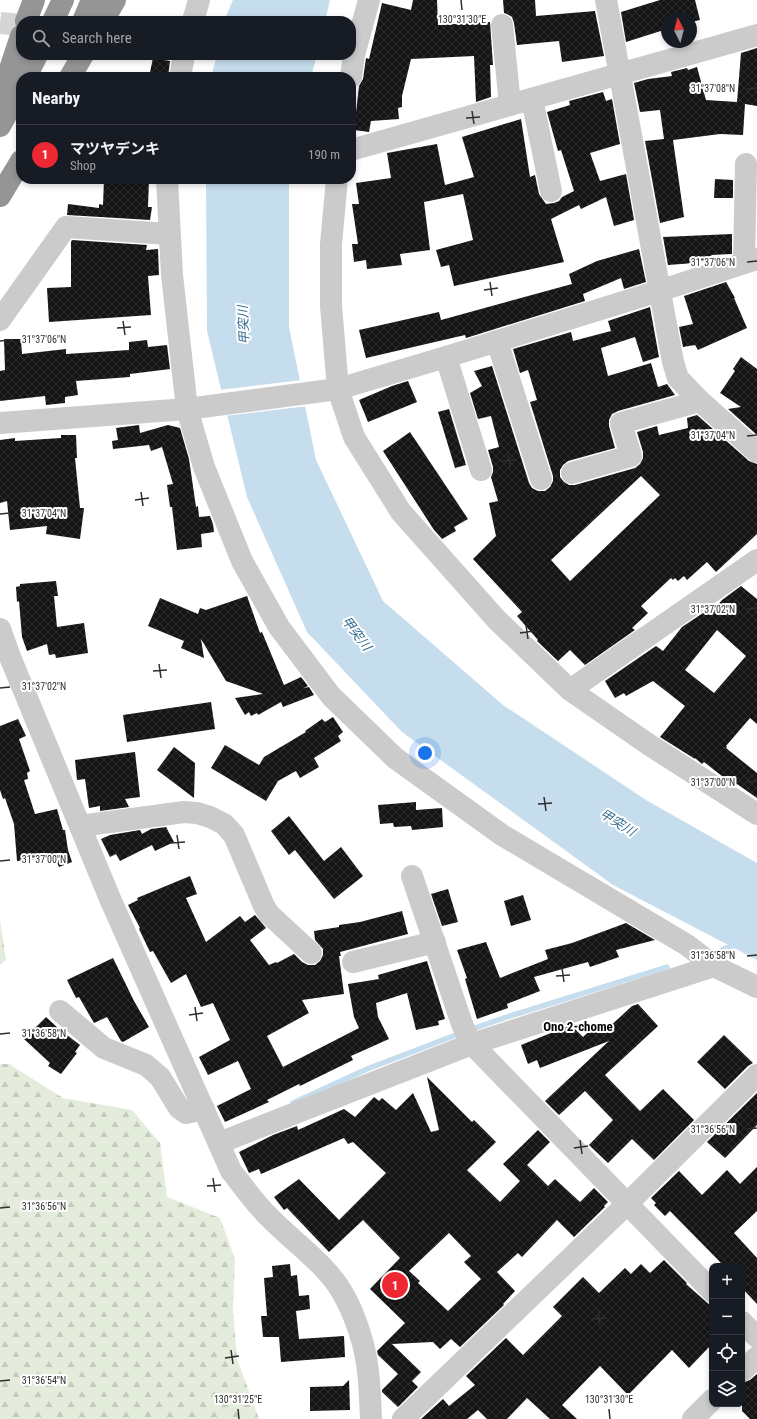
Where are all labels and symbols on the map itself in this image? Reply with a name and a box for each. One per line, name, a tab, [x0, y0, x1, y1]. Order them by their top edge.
north arrow	[661, 12, 697, 48]
text: 130°31'30"E	[438, 14, 486, 25]
text: 31°37'08"N	[691, 83, 735, 94]
text: 31°37'06"N	[691, 257, 735, 268]
water label: 甲突川	[235, 303, 252, 345]
text: 31°37'06"N	[22, 334, 66, 345]
text: 31°37'04"N	[691, 430, 735, 441]
text: 31°37'04"N	[22, 508, 66, 519]
text: 31°37'02"N	[691, 604, 735, 615]
water label: 甲突川	[339, 613, 376, 655]
text: 31°37'02"N	[22, 681, 66, 692]
your location	[415, 743, 435, 763]
text: 31°37'00"N	[691, 777, 735, 788]
water label: 甲突川	[597, 806, 640, 840]
text: 31°37'00"N	[22, 854, 66, 865]
text: 31°36'58"N	[691, 950, 735, 961]
district label: Ono 2-chome	[543, 1019, 613, 1034]
text: 31°36'58"N	[22, 1028, 66, 1039]
text: 31°36'56"N	[691, 1124, 735, 1135]
text: 31°36'56"N	[22, 1201, 66, 1212]
pin: 1	[382, 1270, 408, 1300]
text: 31°36'54"N	[22, 1375, 66, 1386]
text: 130°31'25"E	[214, 1394, 262, 1405]
text: 130°31'30"E	[585, 1394, 633, 1405]

